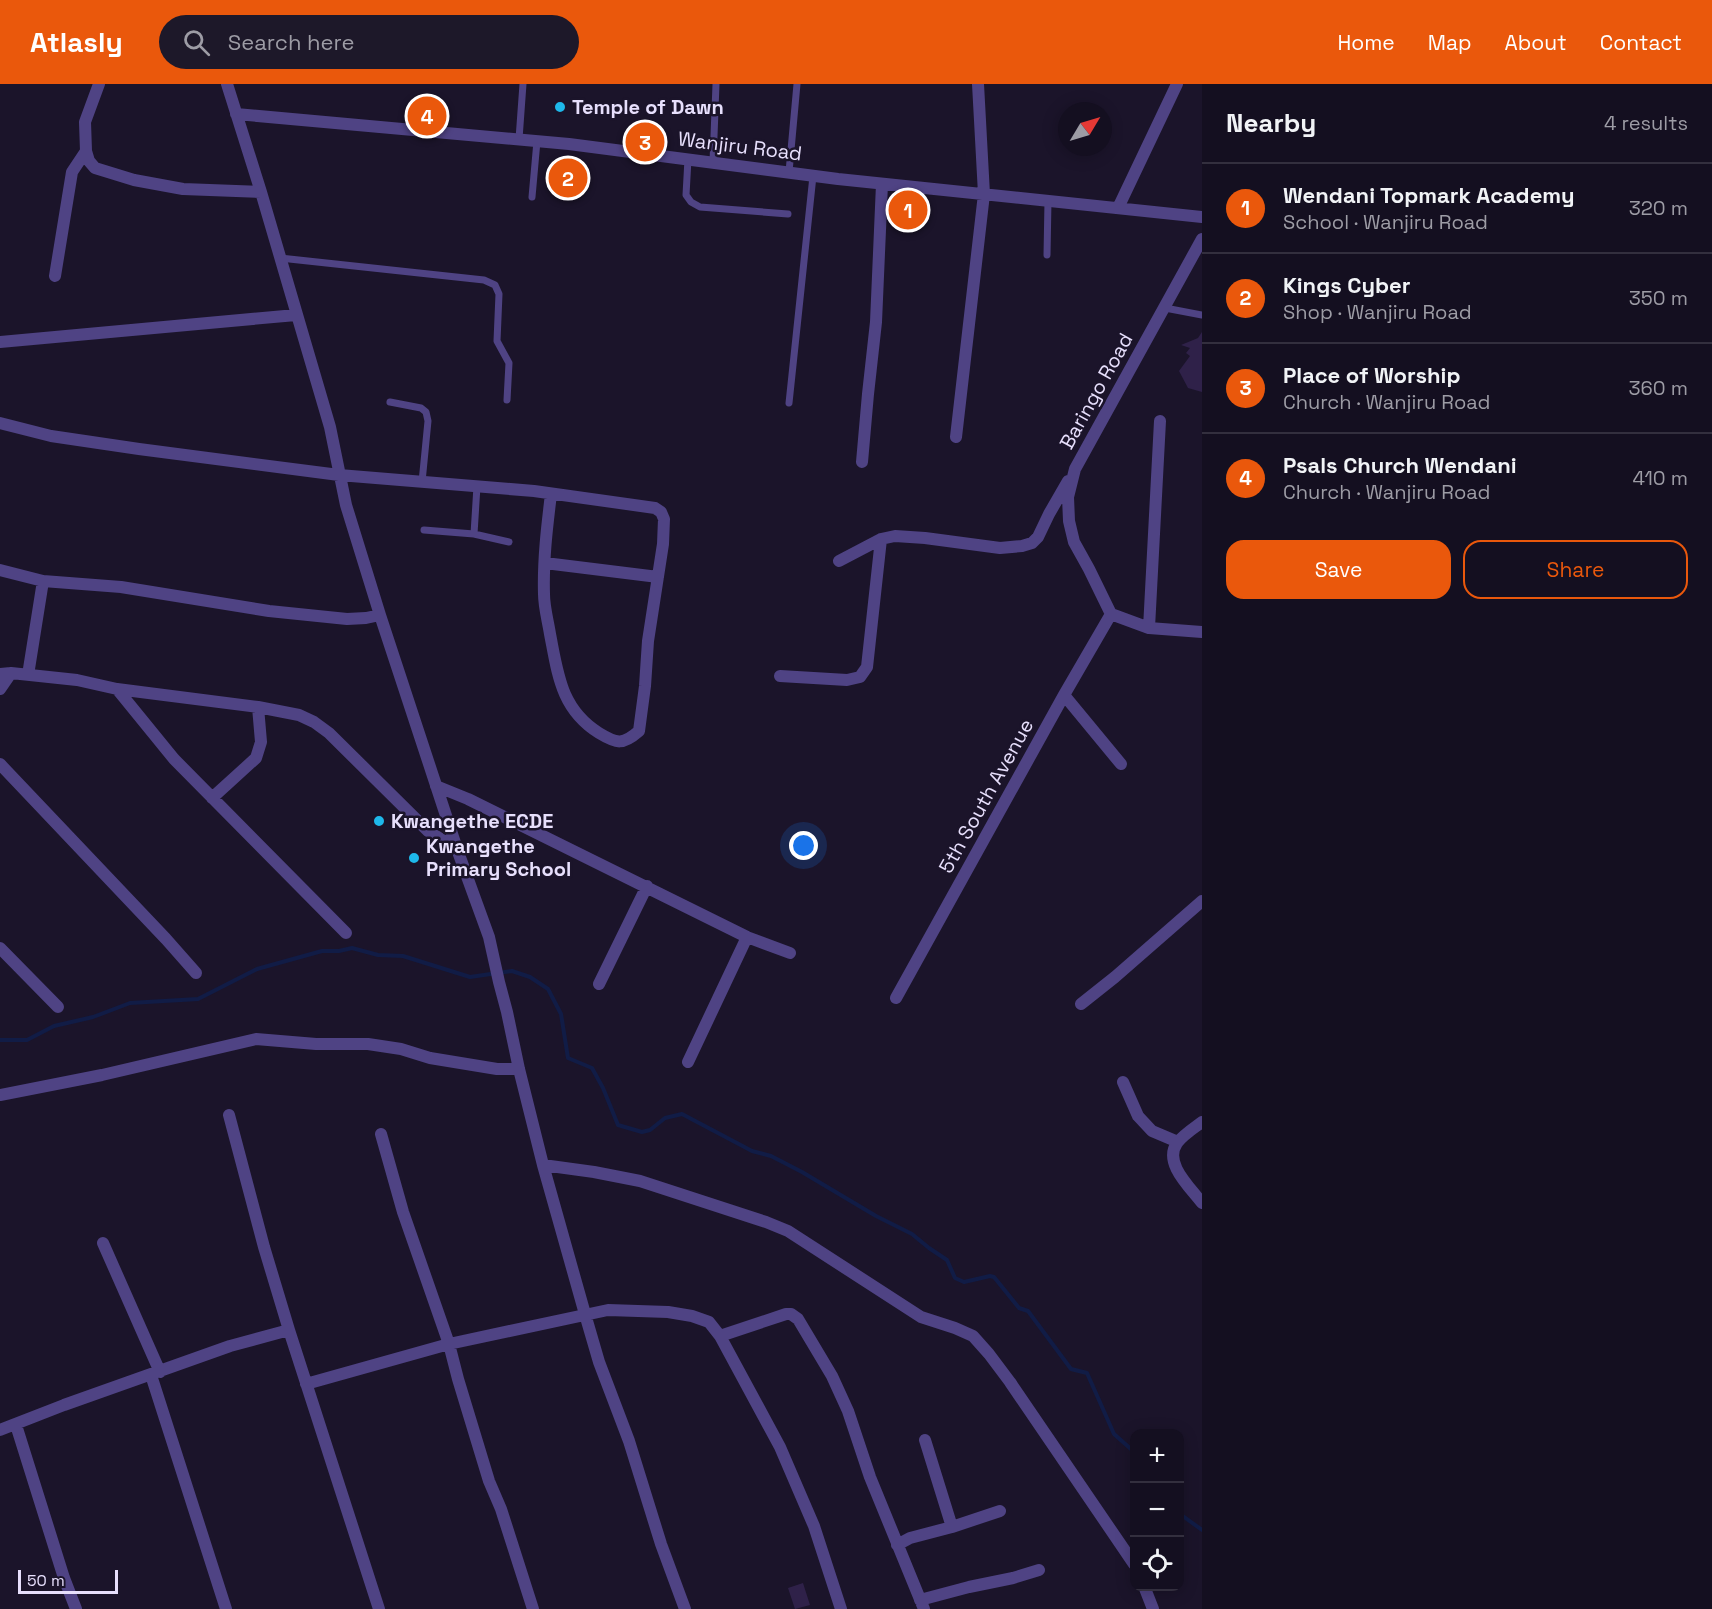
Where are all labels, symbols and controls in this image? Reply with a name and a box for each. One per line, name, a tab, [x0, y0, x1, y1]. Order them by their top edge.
search box	[159, 15, 579, 69]
text: Atlasly	[30, 24, 123, 60]
icon: search	[180, 26, 213, 59]
text: Search here	[228, 28, 354, 56]
text: Home	[1337, 29, 1395, 56]
text: Map	[1428, 29, 1472, 56]
text: About	[1505, 29, 1567, 56]
text: Contact	[1600, 29, 1682, 56]
pin: 4	[408, 93, 446, 138]
place label: Temple of Dawn	[572, 94, 724, 120]
marker: Temple of Dawn	[553, 100, 567, 114]
north arrow	[1058, 102, 1112, 156]
text: Nearby	[1226, 106, 1316, 140]
text: 4 results	[1604, 110, 1688, 136]
pin: 3	[626, 120, 664, 164]
street label: Wanjiru Road	[676, 125, 804, 167]
pin: 2	[548, 156, 588, 200]
text: Wendani Topmark Academy	[1283, 181, 1575, 209]
pin: 1	[888, 188, 928, 232]
text: 1	[1241, 195, 1250, 221]
text: 320 m	[1629, 195, 1688, 221]
text: School · Wanjiru Road	[1283, 209, 1488, 235]
text: Kings Cyber	[1283, 271, 1411, 299]
text: 2	[1240, 285, 1251, 311]
text: 350 m	[1629, 285, 1688, 311]
text: Shop · Wanjiru Road	[1283, 299, 1472, 325]
street label: Baringo Road	[1053, 328, 1139, 454]
text: Place of Worship	[1283, 361, 1460, 389]
text: 3	[1239, 375, 1252, 401]
text: 360 m	[1629, 375, 1688, 401]
text: Church · Wanjiru Road	[1283, 389, 1490, 415]
text: Psals Church Wendani	[1283, 451, 1517, 479]
text: 4	[1239, 465, 1252, 491]
text: 410 m	[1632, 465, 1688, 491]
text: Church · Wanjiru Road	[1283, 479, 1490, 505]
button: Save	[1226, 540, 1451, 599]
button: Share	[1463, 540, 1688, 599]
street label: 5th South Avenue	[933, 714, 1039, 878]
place label: Kwangethe ECDE	[391, 808, 553, 834]
marker: Kwangethe ECDE	[372, 814, 386, 828]
your location	[789, 831, 818, 860]
place label: Kwangethe Primary School	[426, 833, 571, 882]
marker: Kwangethe Primary School	[407, 851, 421, 865]
map controls	[1130, 1429, 1184, 1591]
button: +	[1130, 1429, 1184, 1483]
button: −	[1130, 1483, 1184, 1537]
button: locate	[1130, 1537, 1184, 1591]
scale bar	[18, 1567, 118, 1594]
text: 50 m	[27, 1570, 65, 1591]

